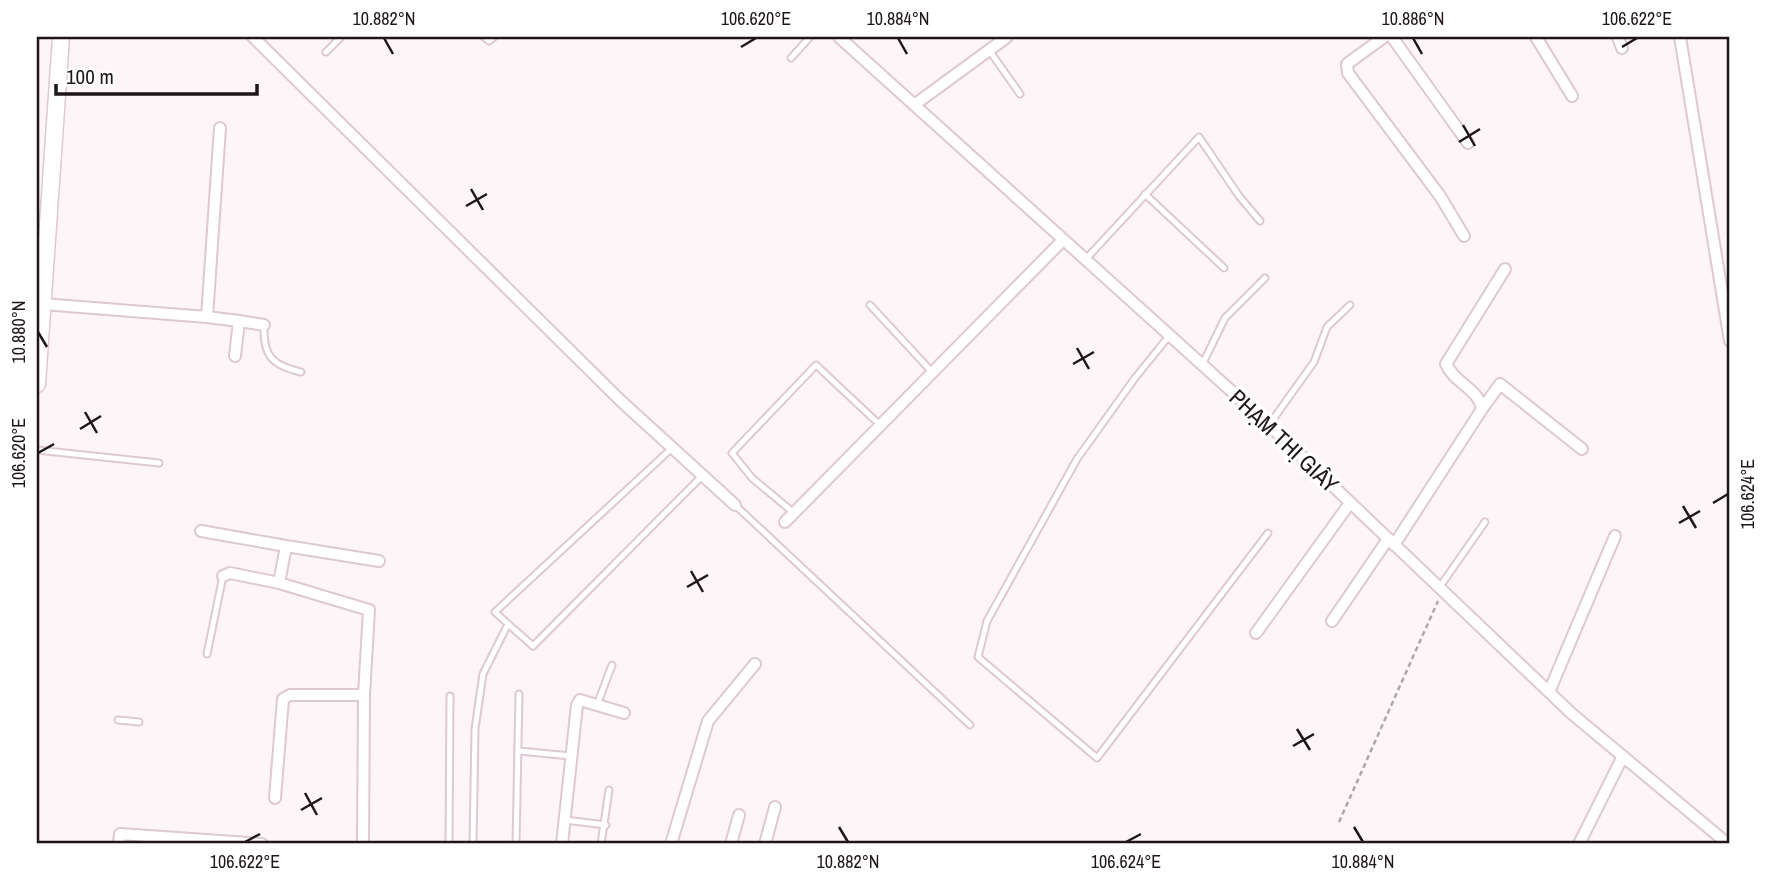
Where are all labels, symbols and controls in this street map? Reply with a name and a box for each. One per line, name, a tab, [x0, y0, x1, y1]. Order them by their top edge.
text: 10.882°N	[353, 6, 416, 31]
text: 106.620°E	[721, 6, 791, 31]
text: 10.884°N	[867, 6, 930, 31]
text: 10.886°N	[1382, 6, 1445, 31]
text: 106.622°E	[1602, 6, 1672, 31]
scale bar	[56, 52, 257, 96]
text: 100 m	[66, 62, 114, 91]
text: 10.880°N	[6, 301, 31, 364]
street label: PHẠM THỊ GIÂY	[1223, 382, 1346, 500]
text: 106.620°E	[6, 418, 31, 488]
text: 106.624°E	[1735, 459, 1760, 529]
text: 106.622°E	[210, 849, 280, 874]
text: 10.882°N	[817, 849, 880, 874]
text: 106.624°E	[1091, 849, 1161, 874]
text: 10.884°N	[1332, 849, 1395, 874]

